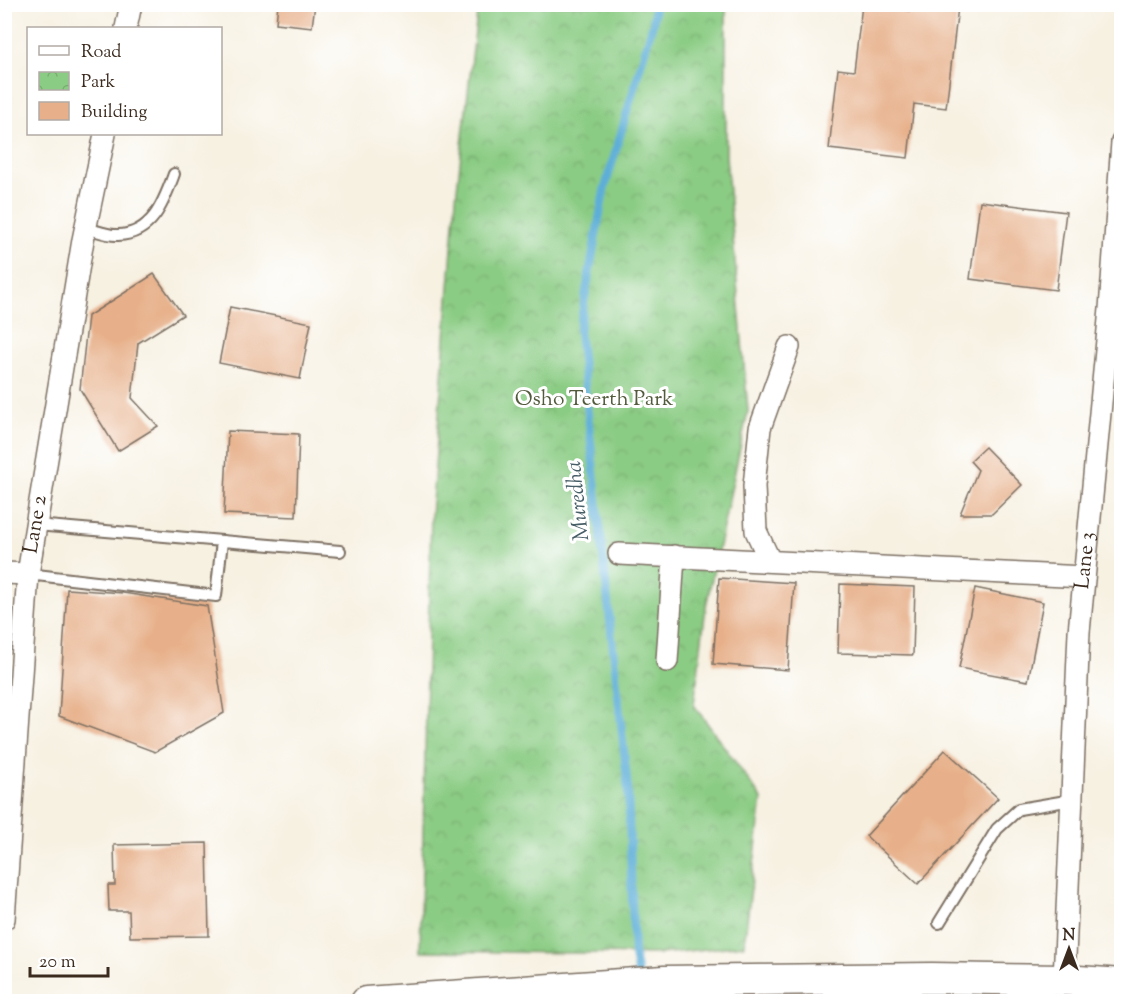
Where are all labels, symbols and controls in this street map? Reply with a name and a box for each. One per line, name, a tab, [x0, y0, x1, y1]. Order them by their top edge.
legend	[27, 27, 222, 135]
text: Road	[81, 40, 121, 66]
text: Park	[81, 70, 116, 96]
text: Building	[81, 100, 147, 126]
park label: Osho Teerth Park	[515, 385, 674, 415]
water label: Muredha	[559, 460, 599, 542]
street label: Lane 2	[17, 493, 56, 556]
street label: Lane 3	[1068, 531, 1104, 591]
north arrow	[1039, 919, 1099, 979]
text: N	[1063, 925, 1076, 948]
scale bar	[30, 940, 108, 978]
text: 20 m	[39, 950, 76, 976]

